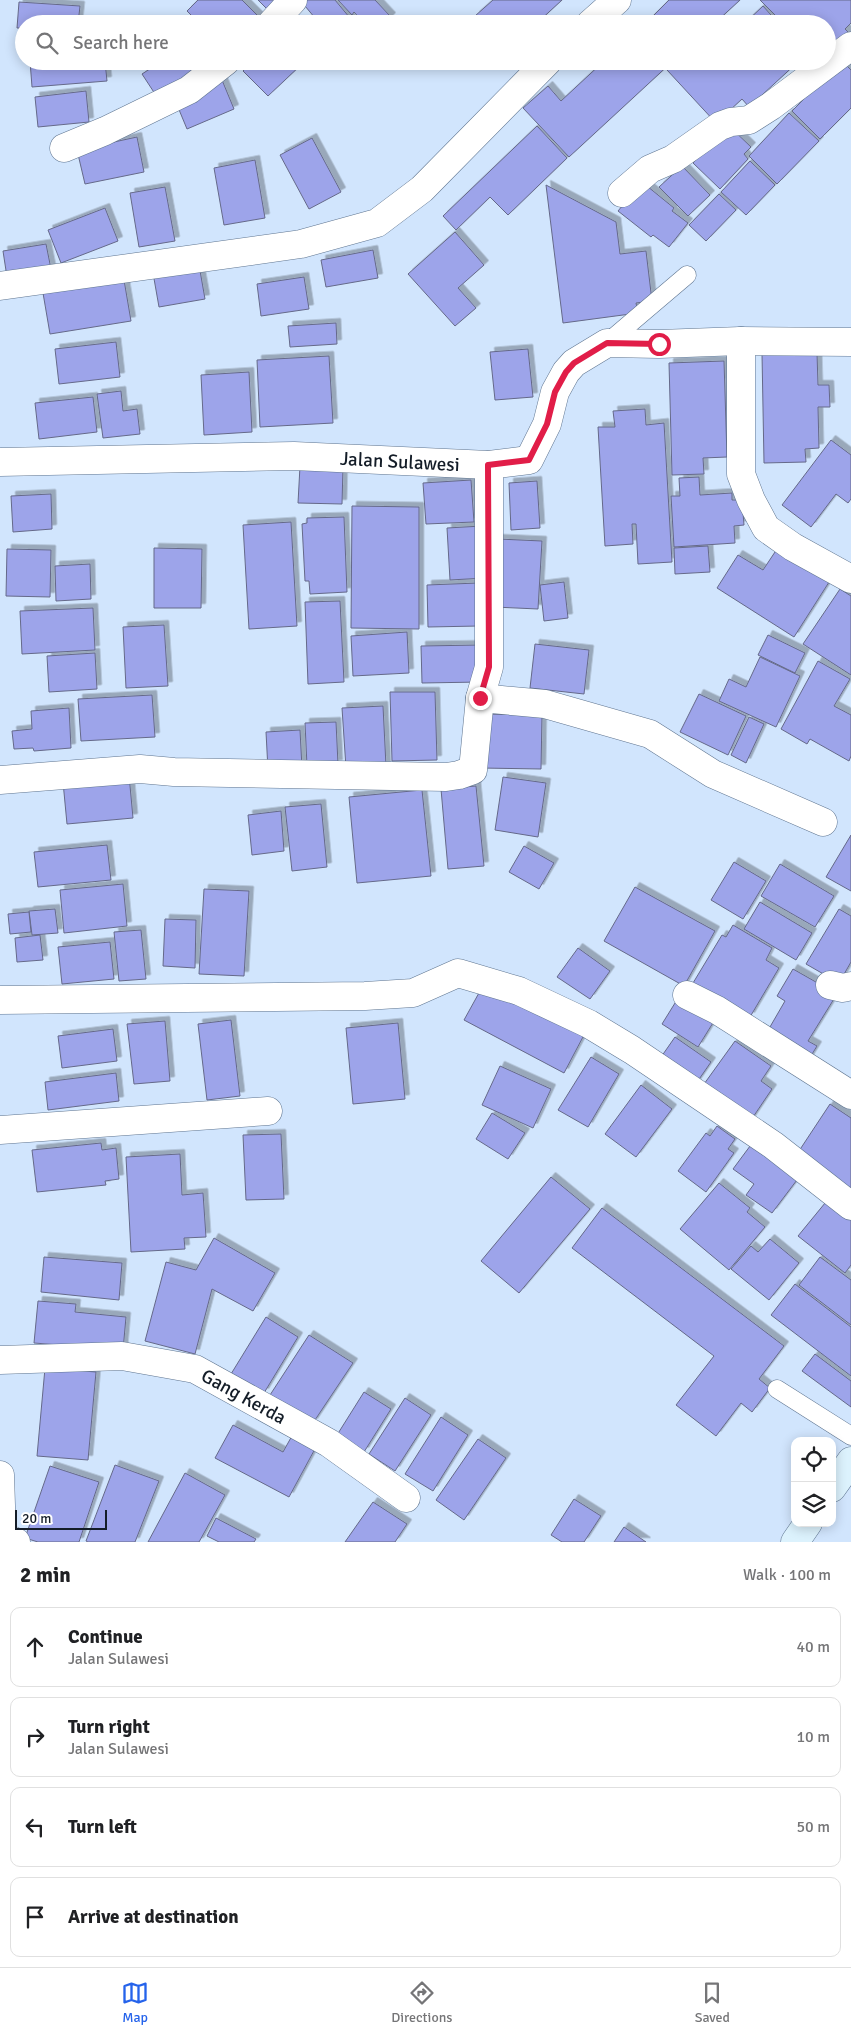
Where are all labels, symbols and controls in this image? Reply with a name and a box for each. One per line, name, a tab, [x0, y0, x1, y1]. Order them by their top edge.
search box	[15, 15, 836, 70]
icon: search	[33, 29, 61, 57]
text: Search here	[73, 31, 169, 55]
route start	[648, 333, 671, 356]
street label: Jalan Sulawesi	[339, 447, 460, 477]
route end	[469, 687, 492, 710]
street label: Gang Kerda	[197, 1364, 290, 1430]
map controls	[791, 1437, 836, 1527]
button: locate	[791, 1437, 836, 1482]
button: layers	[791, 1482, 836, 1527]
scale bar	[15, 1507, 108, 1530]
text: 20 m	[22, 1510, 51, 1527]
text: 2 min	[20, 1562, 71, 1588]
text: Walk · 100 m	[743, 1565, 831, 1585]
text: Continue	[68, 1625, 143, 1649]
icon: ahead	[21, 1633, 49, 1661]
text: 40 m	[796, 1637, 830, 1657]
text: Jalan Sulawesi	[68, 1649, 169, 1669]
text: Turn right	[68, 1715, 150, 1739]
icon: right	[21, 1723, 49, 1751]
text: 10 m	[796, 1727, 830, 1747]
text: Jalan Sulawesi	[68, 1739, 169, 1759]
icon: left	[21, 1813, 49, 1841]
text: Turn left	[68, 1815, 137, 1839]
text: 50 m	[796, 1817, 830, 1837]
icon: arrive	[21, 1903, 49, 1931]
text: Arrive at destination	[68, 1905, 239, 1929]
tab: Map	[121, 1979, 149, 2026]
tab: Directions	[391, 1979, 452, 2026]
tab: Saved	[695, 1979, 730, 2026]

